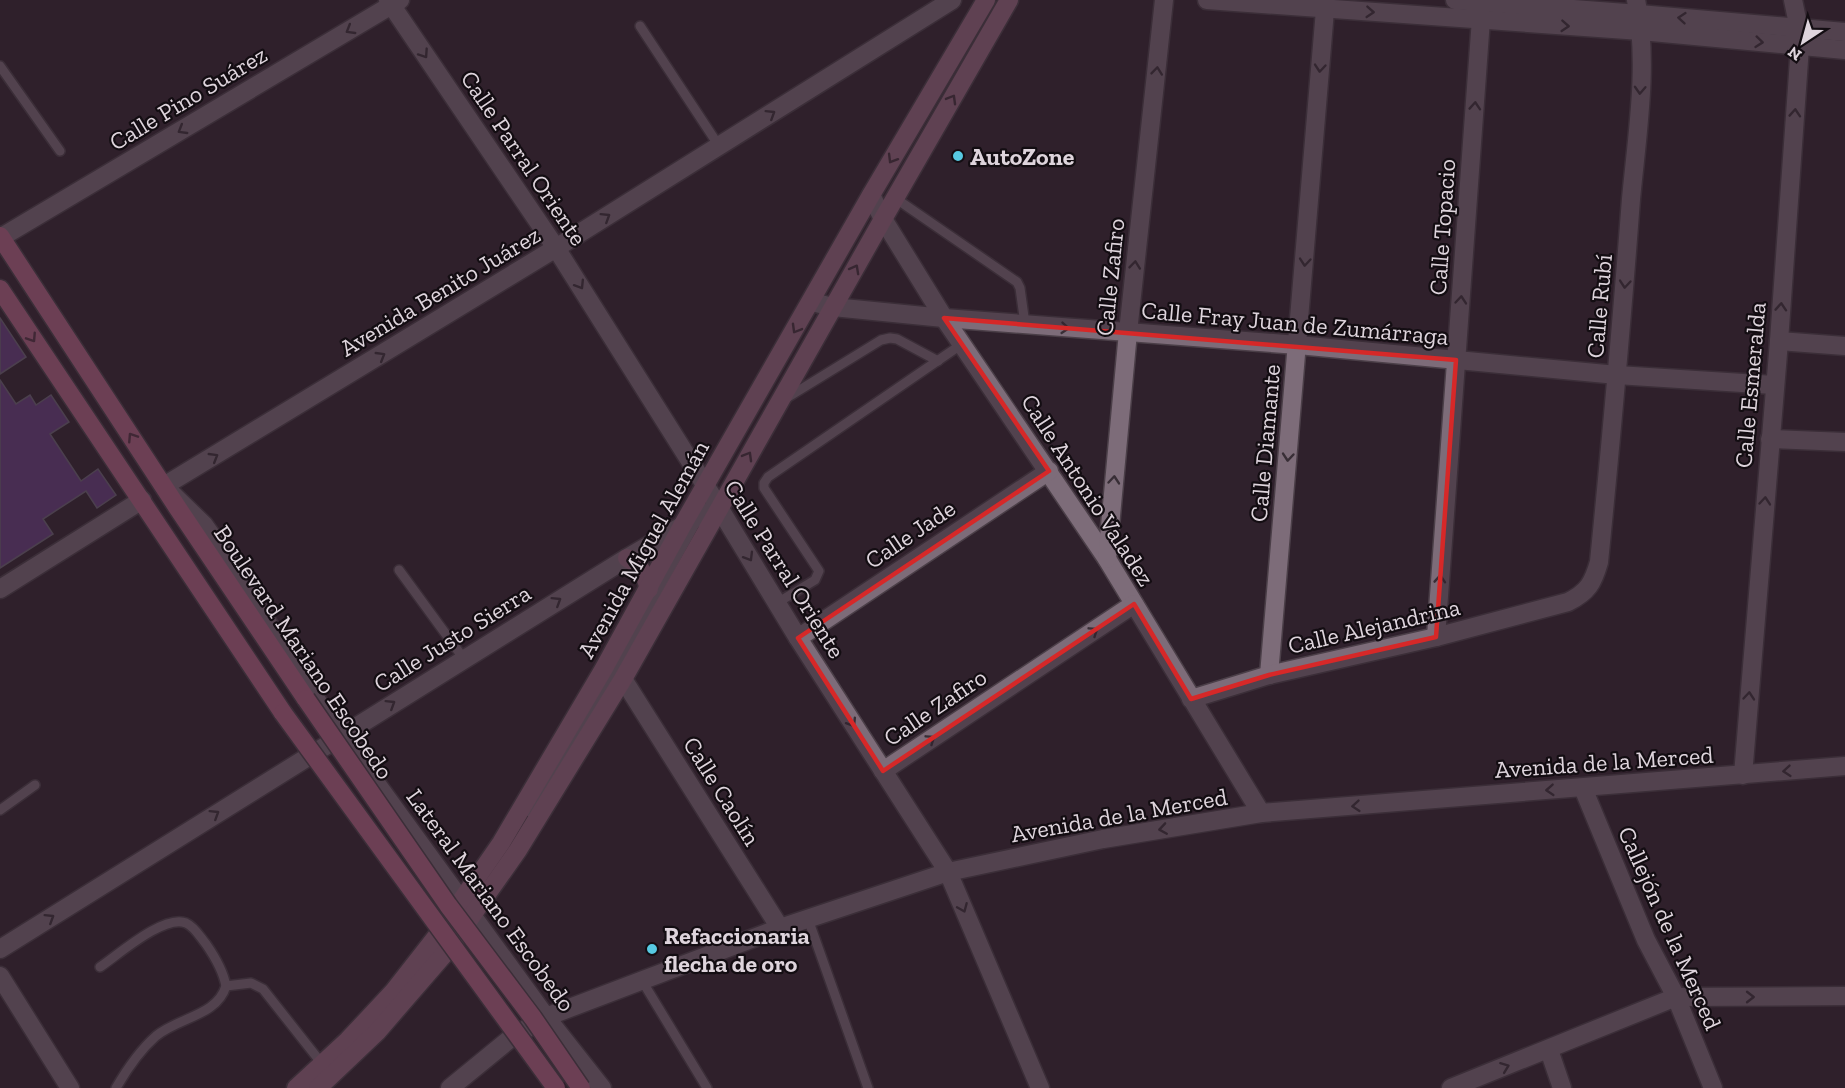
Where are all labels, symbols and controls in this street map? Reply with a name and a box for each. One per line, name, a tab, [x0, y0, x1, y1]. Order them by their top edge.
one-way arrow	[1366, 6, 1375, 19]
one-way arrow	[1678, 12, 1687, 25]
north arrow	[1773, 12, 1833, 72]
one-way arrow	[1560, 19, 1569, 32]
one-way arrow	[345, 23, 356, 35]
one-way arrow	[1755, 35, 1764, 48]
street label: Calle Pino Suárez	[104, 39, 272, 157]
text: N	[1784, 42, 1805, 65]
one-way arrow	[417, 47, 428, 58]
one-way arrow	[1314, 63, 1327, 72]
street label: Calle Parral Oriente	[455, 65, 593, 251]
one-way arrow	[1150, 67, 1162, 76]
one-way arrow	[1633, 85, 1646, 94]
one-way arrow	[944, 95, 956, 105]
one-way arrow	[1468, 101, 1481, 110]
one-way arrow	[1788, 108, 1801, 117]
one-way arrow	[765, 109, 775, 121]
one-way arrow	[178, 122, 188, 134]
place label: AutoZone	[970, 142, 1075, 171]
marker: AutoZone	[951, 149, 965, 163]
one-way arrow	[888, 153, 899, 163]
street label: Calle Topacio	[1423, 158, 1461, 296]
one-way arrow	[600, 213, 610, 225]
street label: Calle Zafiro	[1089, 217, 1131, 337]
street label: Avenida Benito Juárez	[335, 220, 545, 362]
street label: Calle Rubí	[1580, 252, 1618, 359]
one-way arrow	[1298, 258, 1311, 267]
one-way arrow	[1128, 261, 1141, 270]
one-way arrow	[848, 264, 859, 275]
one-way arrow	[572, 279, 583, 290]
one-way arrow	[1618, 280, 1631, 289]
street label: Calle Fray Juan de Zumárraga	[1140, 295, 1450, 351]
one-way arrow	[1454, 296, 1467, 305]
street label: Calle Esmeralda	[1728, 301, 1772, 469]
one-way arrow	[1774, 302, 1787, 312]
one-way arrow	[1061, 321, 1070, 334]
one-way arrow	[792, 323, 803, 333]
one-way arrow	[25, 331, 36, 342]
one-way arrow	[375, 351, 385, 363]
street label: Calle Diamante	[1244, 363, 1286, 523]
street label: Calle Antonio Valadez	[1015, 389, 1161, 591]
one-way arrow	[128, 433, 139, 444]
street label: Avenida Miguel Alemán	[571, 435, 715, 663]
one-way arrow	[741, 452, 752, 463]
one-way arrow	[1282, 452, 1295, 461]
one-way arrow	[208, 453, 218, 465]
street label: Calle Parral Oriente	[718, 474, 852, 664]
one-way arrow	[1107, 476, 1120, 485]
street label: Calle Jade	[859, 493, 961, 575]
one-way arrow	[1758, 497, 1771, 506]
street label: Boulevard Mariano Escobedo	[208, 520, 400, 784]
one-way arrow	[742, 551, 754, 561]
one-way arrow	[1433, 574, 1446, 583]
street label: Calle Justo Sierra	[368, 578, 536, 698]
street label: Calle Alejandrina	[1285, 592, 1463, 660]
one-way arrow	[551, 597, 561, 609]
one-way arrow	[1088, 626, 1098, 638]
street label: Calle Zafiro	[878, 662, 992, 752]
one-way arrow	[1742, 691, 1755, 700]
one-way arrow	[385, 701, 396, 712]
one-way arrow	[845, 717, 857, 727]
street label: Calle Caolín	[677, 731, 767, 851]
one-way arrow	[925, 735, 936, 746]
street label: Avenida de la Merced	[1494, 740, 1714, 784]
one-way arrow	[1782, 764, 1791, 777]
street label: Avenida de la Merced	[1009, 782, 1229, 848]
street label: Lateral Mariano Escobedo	[400, 783, 582, 1017]
one-way arrow	[1546, 783, 1555, 796]
one-way arrow	[1352, 799, 1361, 812]
one-way arrow	[209, 810, 219, 822]
one-way arrow	[1158, 822, 1168, 835]
street label: Callejón de la Merced	[1612, 822, 1728, 1034]
one-way arrow	[956, 901, 968, 912]
one-way arrow	[43, 914, 54, 925]
place label: Refaccionaria flecha de oro	[664, 921, 810, 978]
marker: Refaccionaria flecha de oro	[645, 942, 659, 956]
one-way arrow	[1745, 991, 1754, 1003]
one-way arrow	[1500, 1061, 1510, 1074]

